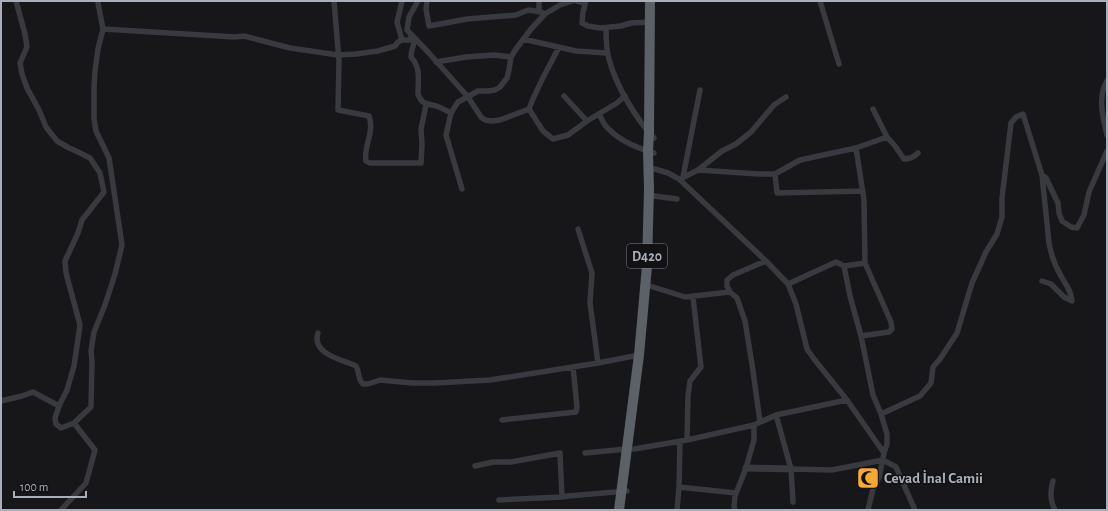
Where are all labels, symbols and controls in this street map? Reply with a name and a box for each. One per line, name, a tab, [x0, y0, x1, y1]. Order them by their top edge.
road number: D420	[627, 244, 667, 268]
mosque icon: Cevad İnal Camii	[855, 465, 881, 491]
place label: Cevad İnal Camii	[884, 470, 983, 486]
scale bar	[14, 473, 86, 499]
text: 100 m	[20, 481, 48, 493]

